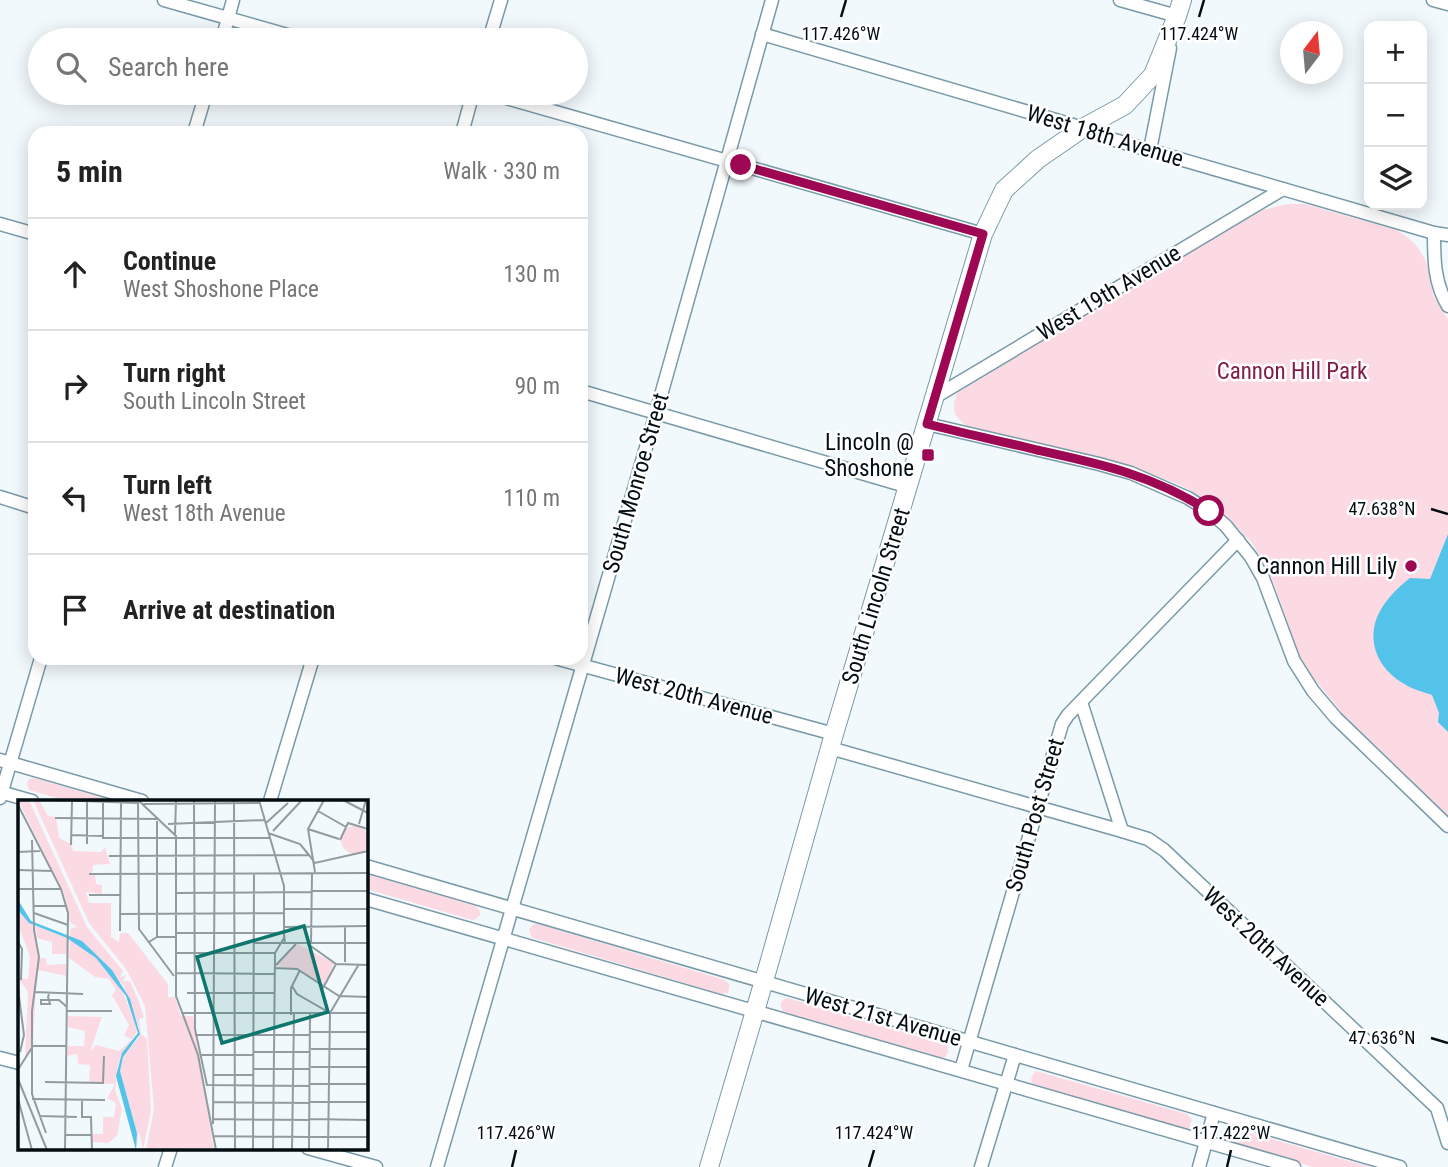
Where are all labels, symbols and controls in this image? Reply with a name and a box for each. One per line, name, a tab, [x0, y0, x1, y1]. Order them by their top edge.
north arrow	[1280, 21, 1343, 84]
map controls	[1364, 21, 1427, 210]
button: +	[1364, 21, 1427, 84]
text: 117.426°W	[802, 23, 881, 44]
text: 117.424°W	[1160, 23, 1239, 44]
search box	[28, 28, 588, 105]
icon: search	[52, 48, 90, 86]
text: Search here	[108, 52, 229, 82]
button: −	[1364, 84, 1427, 147]
street label: West 18th Avenue	[1023, 99, 1187, 173]
button: layers	[1364, 147, 1427, 210]
route end	[725, 149, 756, 180]
text: 5 min	[56, 154, 123, 189]
text: Walk · 330 m	[443, 158, 560, 185]
street label: West 19th Avenue	[1032, 240, 1186, 346]
text: Continue	[123, 246, 216, 276]
icon: ahead	[56, 255, 94, 293]
text: 130 m	[503, 261, 560, 288]
text: West Shoshone Place	[123, 276, 319, 303]
text: Turn right	[123, 358, 225, 388]
park label: Cannon Hill Park	[1217, 358, 1368, 385]
icon: right	[56, 367, 94, 405]
text: 90 m	[515, 373, 560, 400]
text: South Lincoln Street	[123, 388, 306, 415]
street label: South Monroe Street	[597, 390, 675, 576]
place label: Lincoln @ Shoshone	[824, 429, 914, 482]
marker: Lincoln @ Shoshone	[920, 447, 936, 463]
text: Turn left	[123, 470, 212, 500]
icon: left	[56, 479, 94, 517]
text: 110 m	[503, 485, 560, 512]
route start	[1193, 495, 1224, 526]
text: 47.638°N	[1348, 498, 1416, 519]
text: West 18th Avenue	[123, 500, 286, 527]
street label: South Lincoln Street	[836, 505, 916, 687]
place label: Cannon Hill Lily	[1256, 553, 1397, 580]
marker: Cannon Hill Lily	[1403, 558, 1419, 574]
icon: arrive	[56, 591, 94, 629]
text: Arrive at destination	[123, 595, 335, 625]
street label: West 20th Avenue	[612, 662, 776, 730]
street label: South Post Street	[1000, 735, 1070, 895]
inset map	[18, 800, 368, 1150]
street label: West 20th Avenue	[1197, 882, 1335, 1012]
street label: West 21st Avenue	[801, 982, 965, 1052]
text: 47.636°N	[1348, 1027, 1416, 1048]
text: 117.426°W	[477, 1122, 556, 1143]
text: 117.424°W	[835, 1122, 914, 1143]
text: 117.422°W	[1192, 1122, 1271, 1143]

